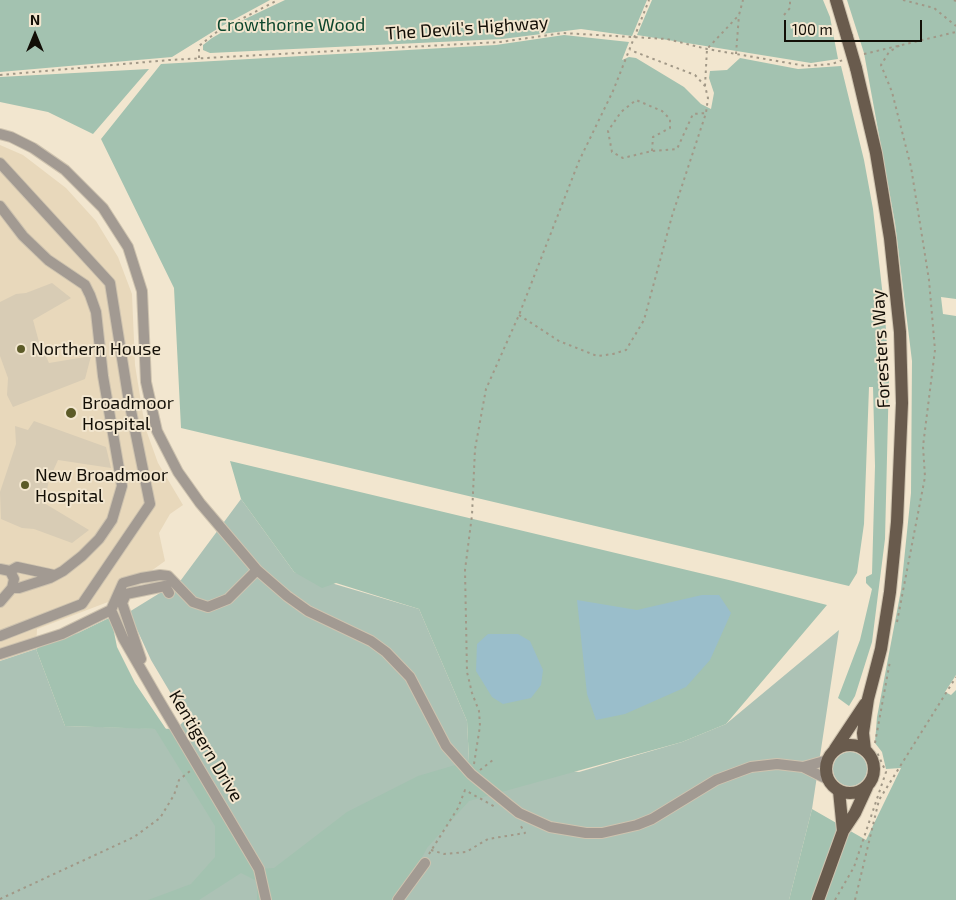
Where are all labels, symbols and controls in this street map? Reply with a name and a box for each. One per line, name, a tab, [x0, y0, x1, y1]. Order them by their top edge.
north arrow	[10, 10, 60, 60]
scale bar	[786, 10, 924, 42]
text: N	[30, 11, 40, 28]
street label: The Devil's Highway	[385, 12, 549, 44]
park label: Crowthorne Wood	[217, 14, 365, 36]
text: 100 m	[792, 20, 833, 38]
street label: Foresters Way	[867, 289, 895, 409]
place label: Northern House	[31, 338, 161, 360]
marker: Northern House	[15, 343, 27, 355]
place label: Broadmoor Hospital	[82, 392, 174, 434]
marker: Broadmoor Hospital	[64, 406, 78, 420]
place label: New Broadmoor Hospital	[35, 464, 168, 506]
marker: New Broadmoor Hospital	[19, 479, 31, 491]
street label: Kentigern Drive	[164, 686, 248, 806]

